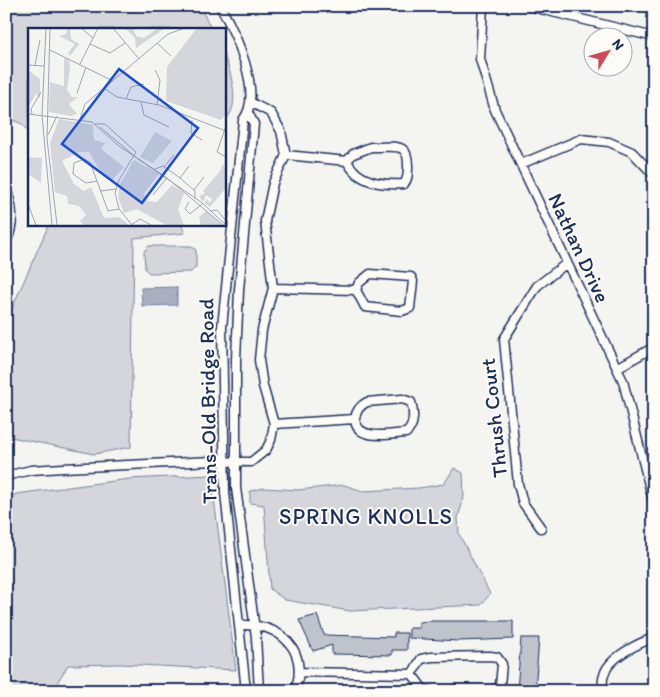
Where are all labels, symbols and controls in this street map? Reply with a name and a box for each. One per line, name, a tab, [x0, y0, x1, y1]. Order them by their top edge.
inset map	[28, 28, 225, 225]
north arrow	[582, 28, 632, 78]
text: N	[608, 36, 628, 53]
street label: Nathan Drive	[543, 189, 616, 307]
street label: Trans-Old Bridge Road	[193, 297, 222, 504]
street label: Thrush Court	[475, 357, 512, 479]
district label: SPRING KNOLLS	[279, 503, 453, 530]

